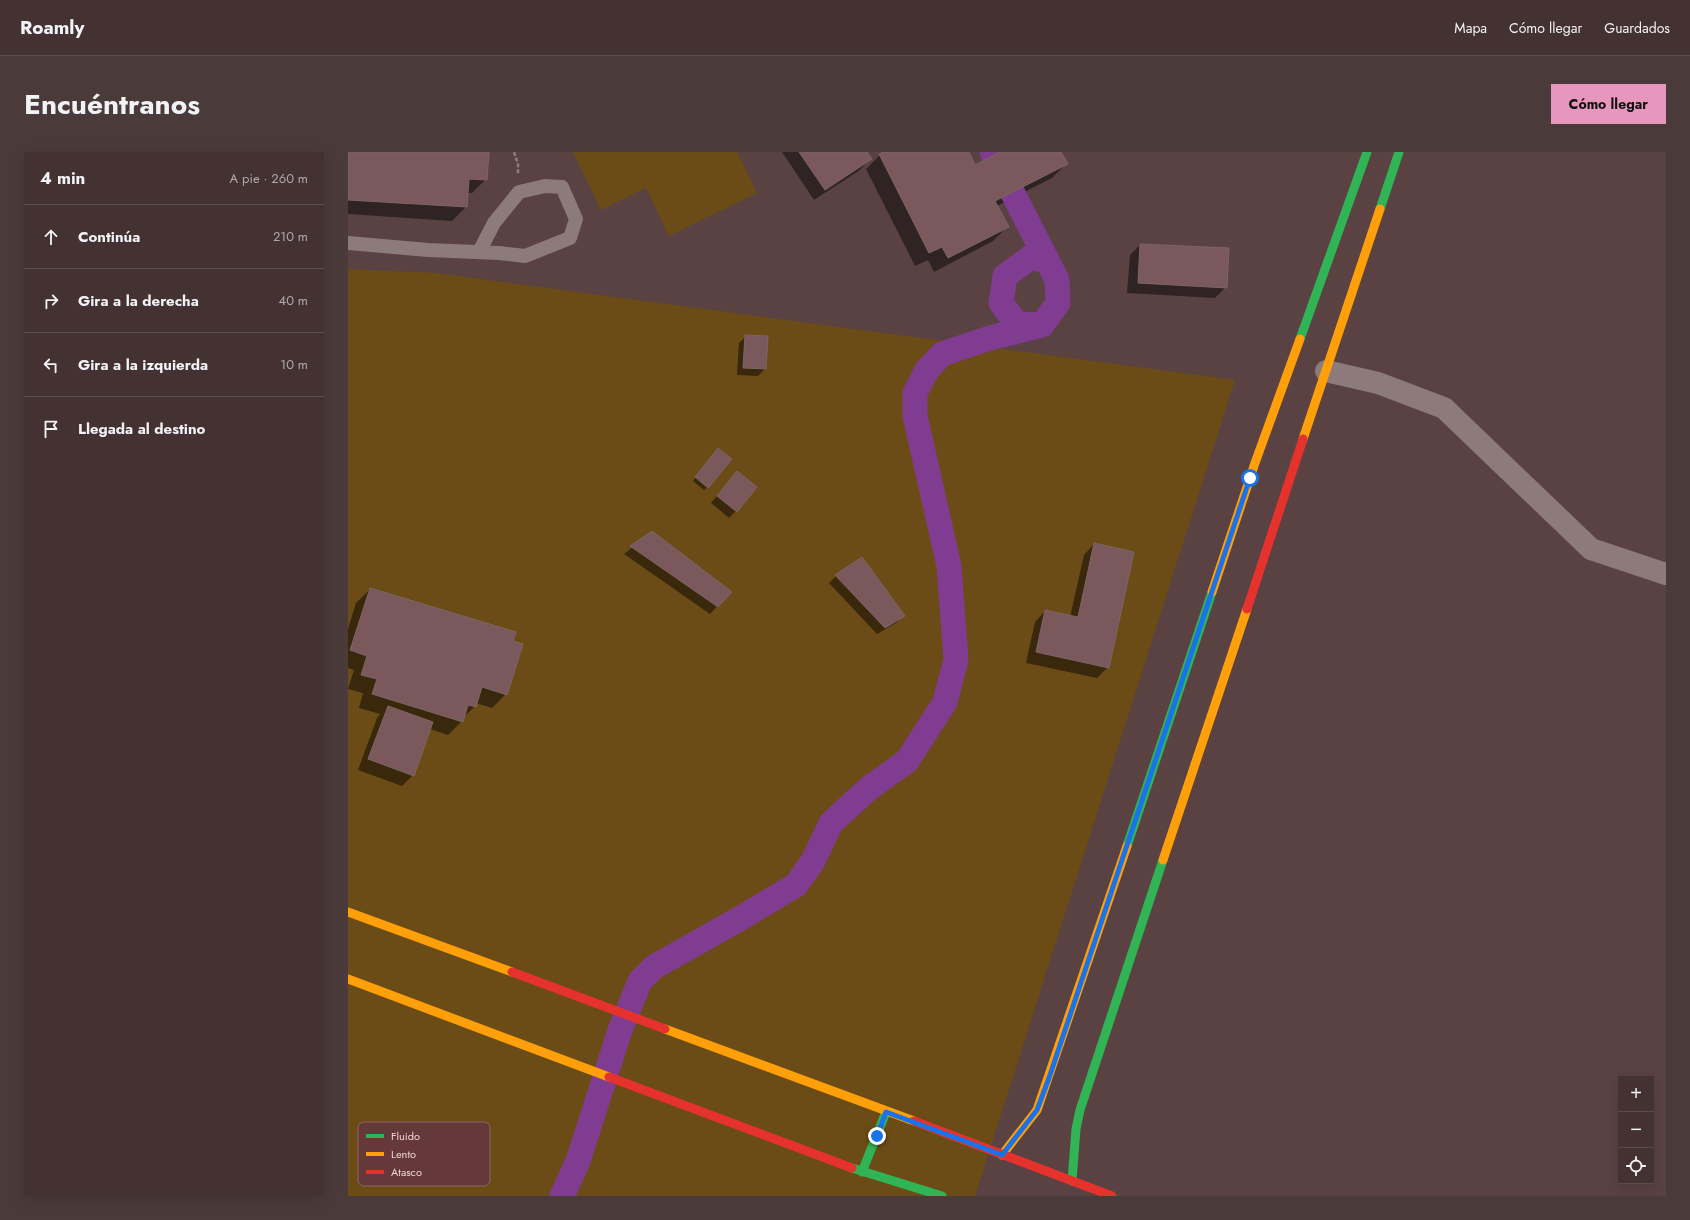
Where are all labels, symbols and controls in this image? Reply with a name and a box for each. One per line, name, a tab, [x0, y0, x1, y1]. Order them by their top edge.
text: Roamly	[20, 14, 84, 41]
text: Mapa	[1454, 18, 1487, 38]
text: Cómo llegar	[1509, 18, 1582, 38]
text: Guardados	[1604, 18, 1670, 38]
text: Encuéntranos	[24, 84, 200, 125]
button: Cómo llegar	[1551, 84, 1666, 124]
text: 4 min	[40, 166, 85, 190]
text: A pie · 260 m	[230, 169, 308, 188]
icon: ahead	[40, 226, 62, 248]
text: Continúa	[78, 226, 140, 248]
text: 210 m	[273, 227, 308, 246]
icon: right	[40, 290, 62, 312]
text: Gira a la derecha	[78, 290, 199, 312]
text: 40 m	[279, 291, 308, 310]
icon: left	[40, 354, 62, 376]
text: Gira a la izquierda	[78, 354, 208, 376]
text: 10 m	[280, 355, 308, 374]
icon: arrive	[40, 418, 62, 440]
text: Llegada al destino	[78, 418, 205, 440]
route start	[1241, 469, 1259, 487]
map controls	[1618, 1076, 1654, 1184]
button: +	[1618, 1076, 1654, 1112]
button: −	[1618, 1112, 1654, 1148]
legend	[358, 1122, 490, 1186]
route end	[868, 1127, 886, 1145]
text: Fluido	[391, 1128, 420, 1144]
text: Lento	[391, 1146, 416, 1162]
button: locate	[1618, 1148, 1654, 1184]
text: Atasco	[391, 1164, 422, 1180]

